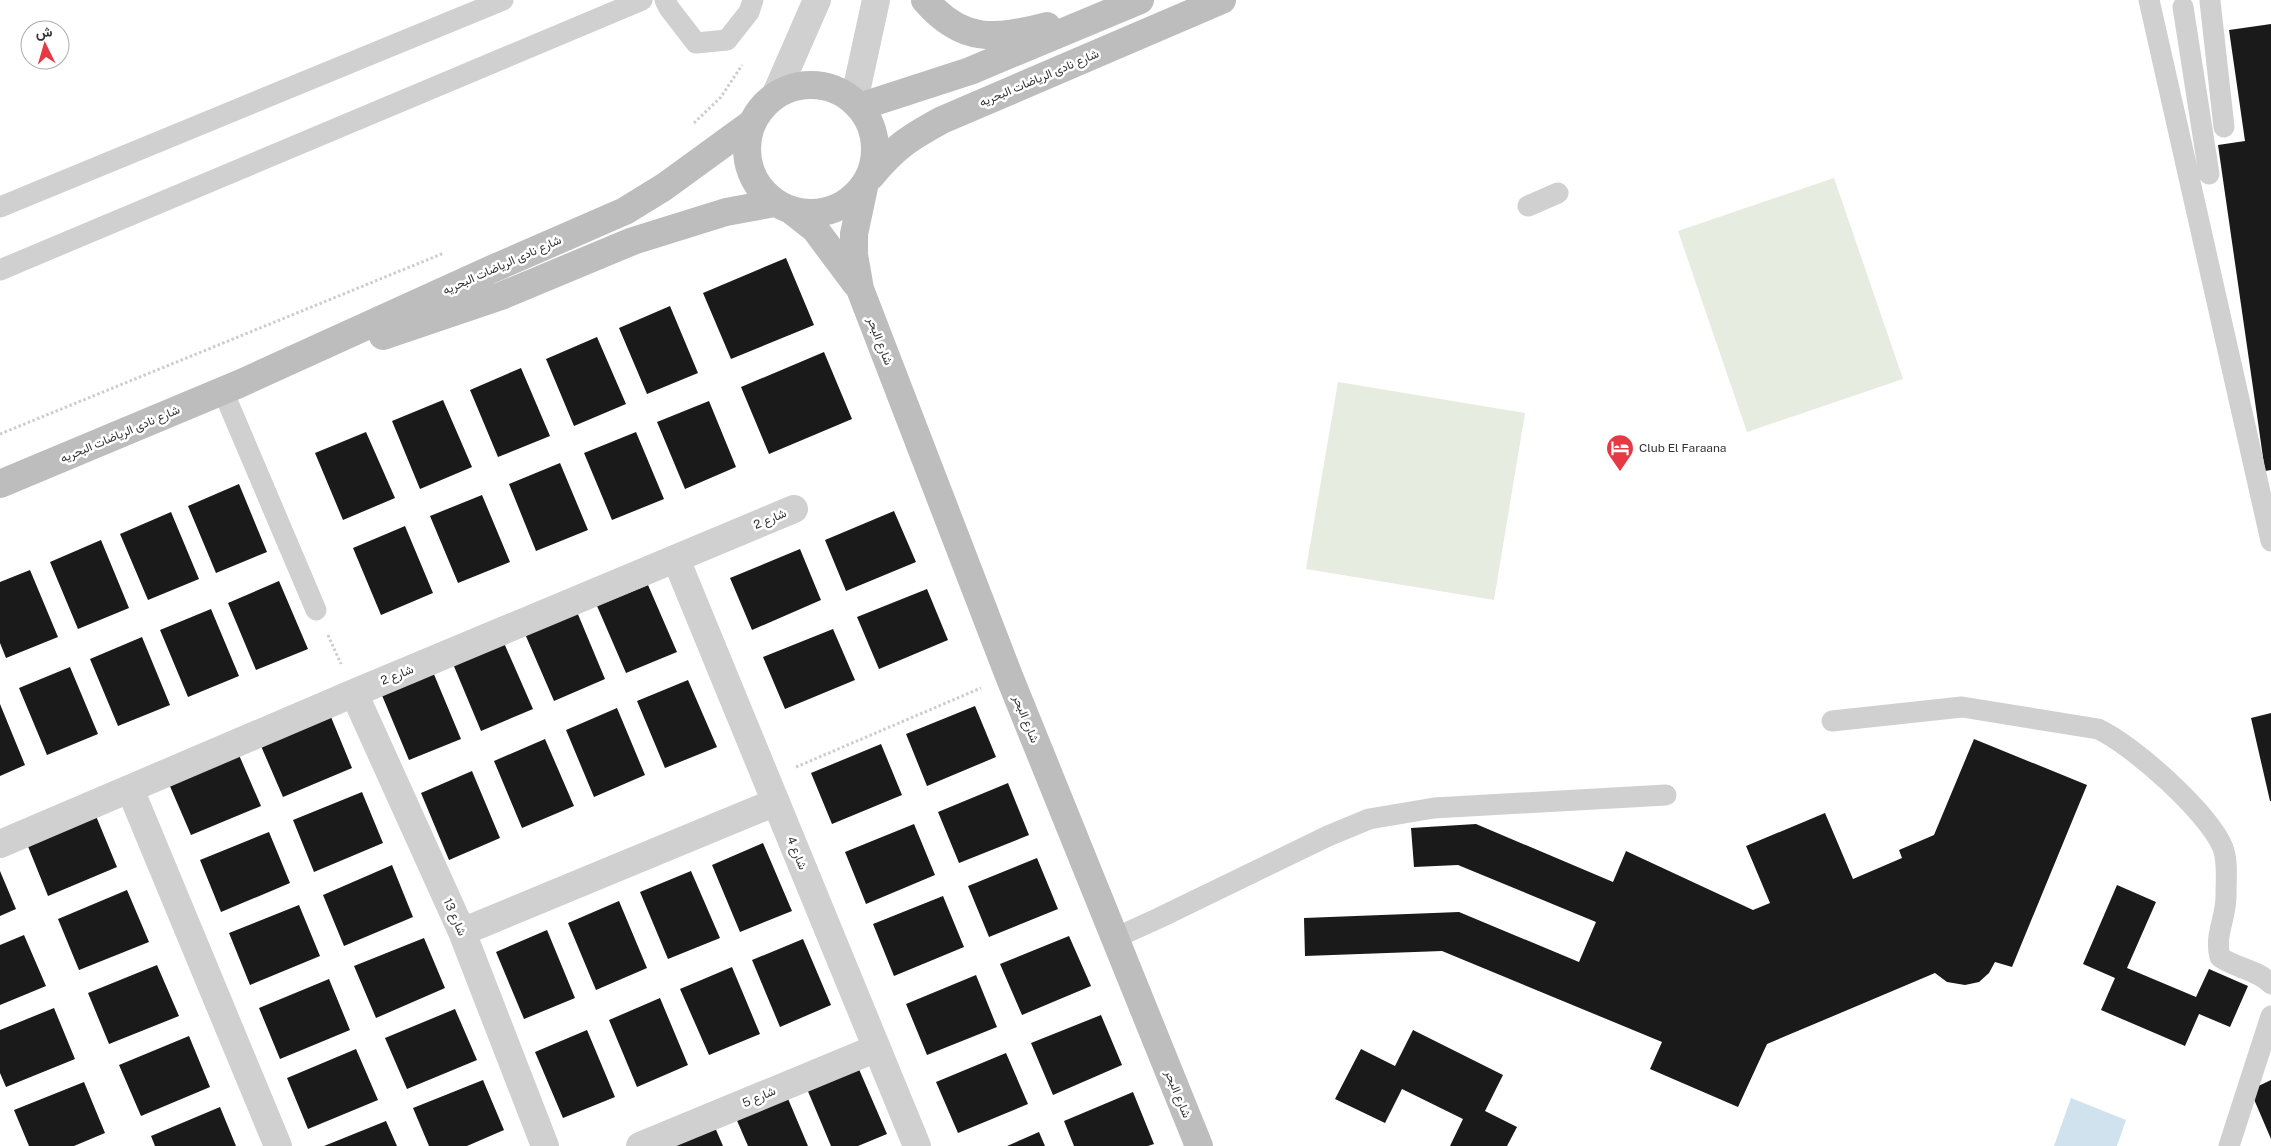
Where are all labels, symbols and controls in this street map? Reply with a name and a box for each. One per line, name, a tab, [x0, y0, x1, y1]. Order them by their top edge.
north arrow	[20, 20, 70, 70]
text: ش	[35, 23, 53, 42]
street label: شارع نادى الرياضات البحريه	[977, 46, 1102, 111]
street label: شارع نادى الرياضات البحريه	[441, 233, 564, 299]
street label: شارع البحر	[862, 314, 896, 368]
street label: شارع نادى الرياضات البحريه	[58, 402, 183, 467]
hotel icon: Club El Faraana	[1605, 433, 1635, 472]
place label: Club El Faraana	[1639, 441, 1727, 455]
street label: شارع 2	[752, 506, 789, 534]
street label: شارع 2	[379, 662, 416, 690]
street label: شارع البحر	[1008, 692, 1042, 746]
street label: شارع 4	[782, 834, 810, 872]
street label: شارع 13	[439, 896, 469, 939]
street label: شارع البحر	[1160, 1067, 1194, 1121]
street label: شارع 5	[740, 1084, 779, 1112]

